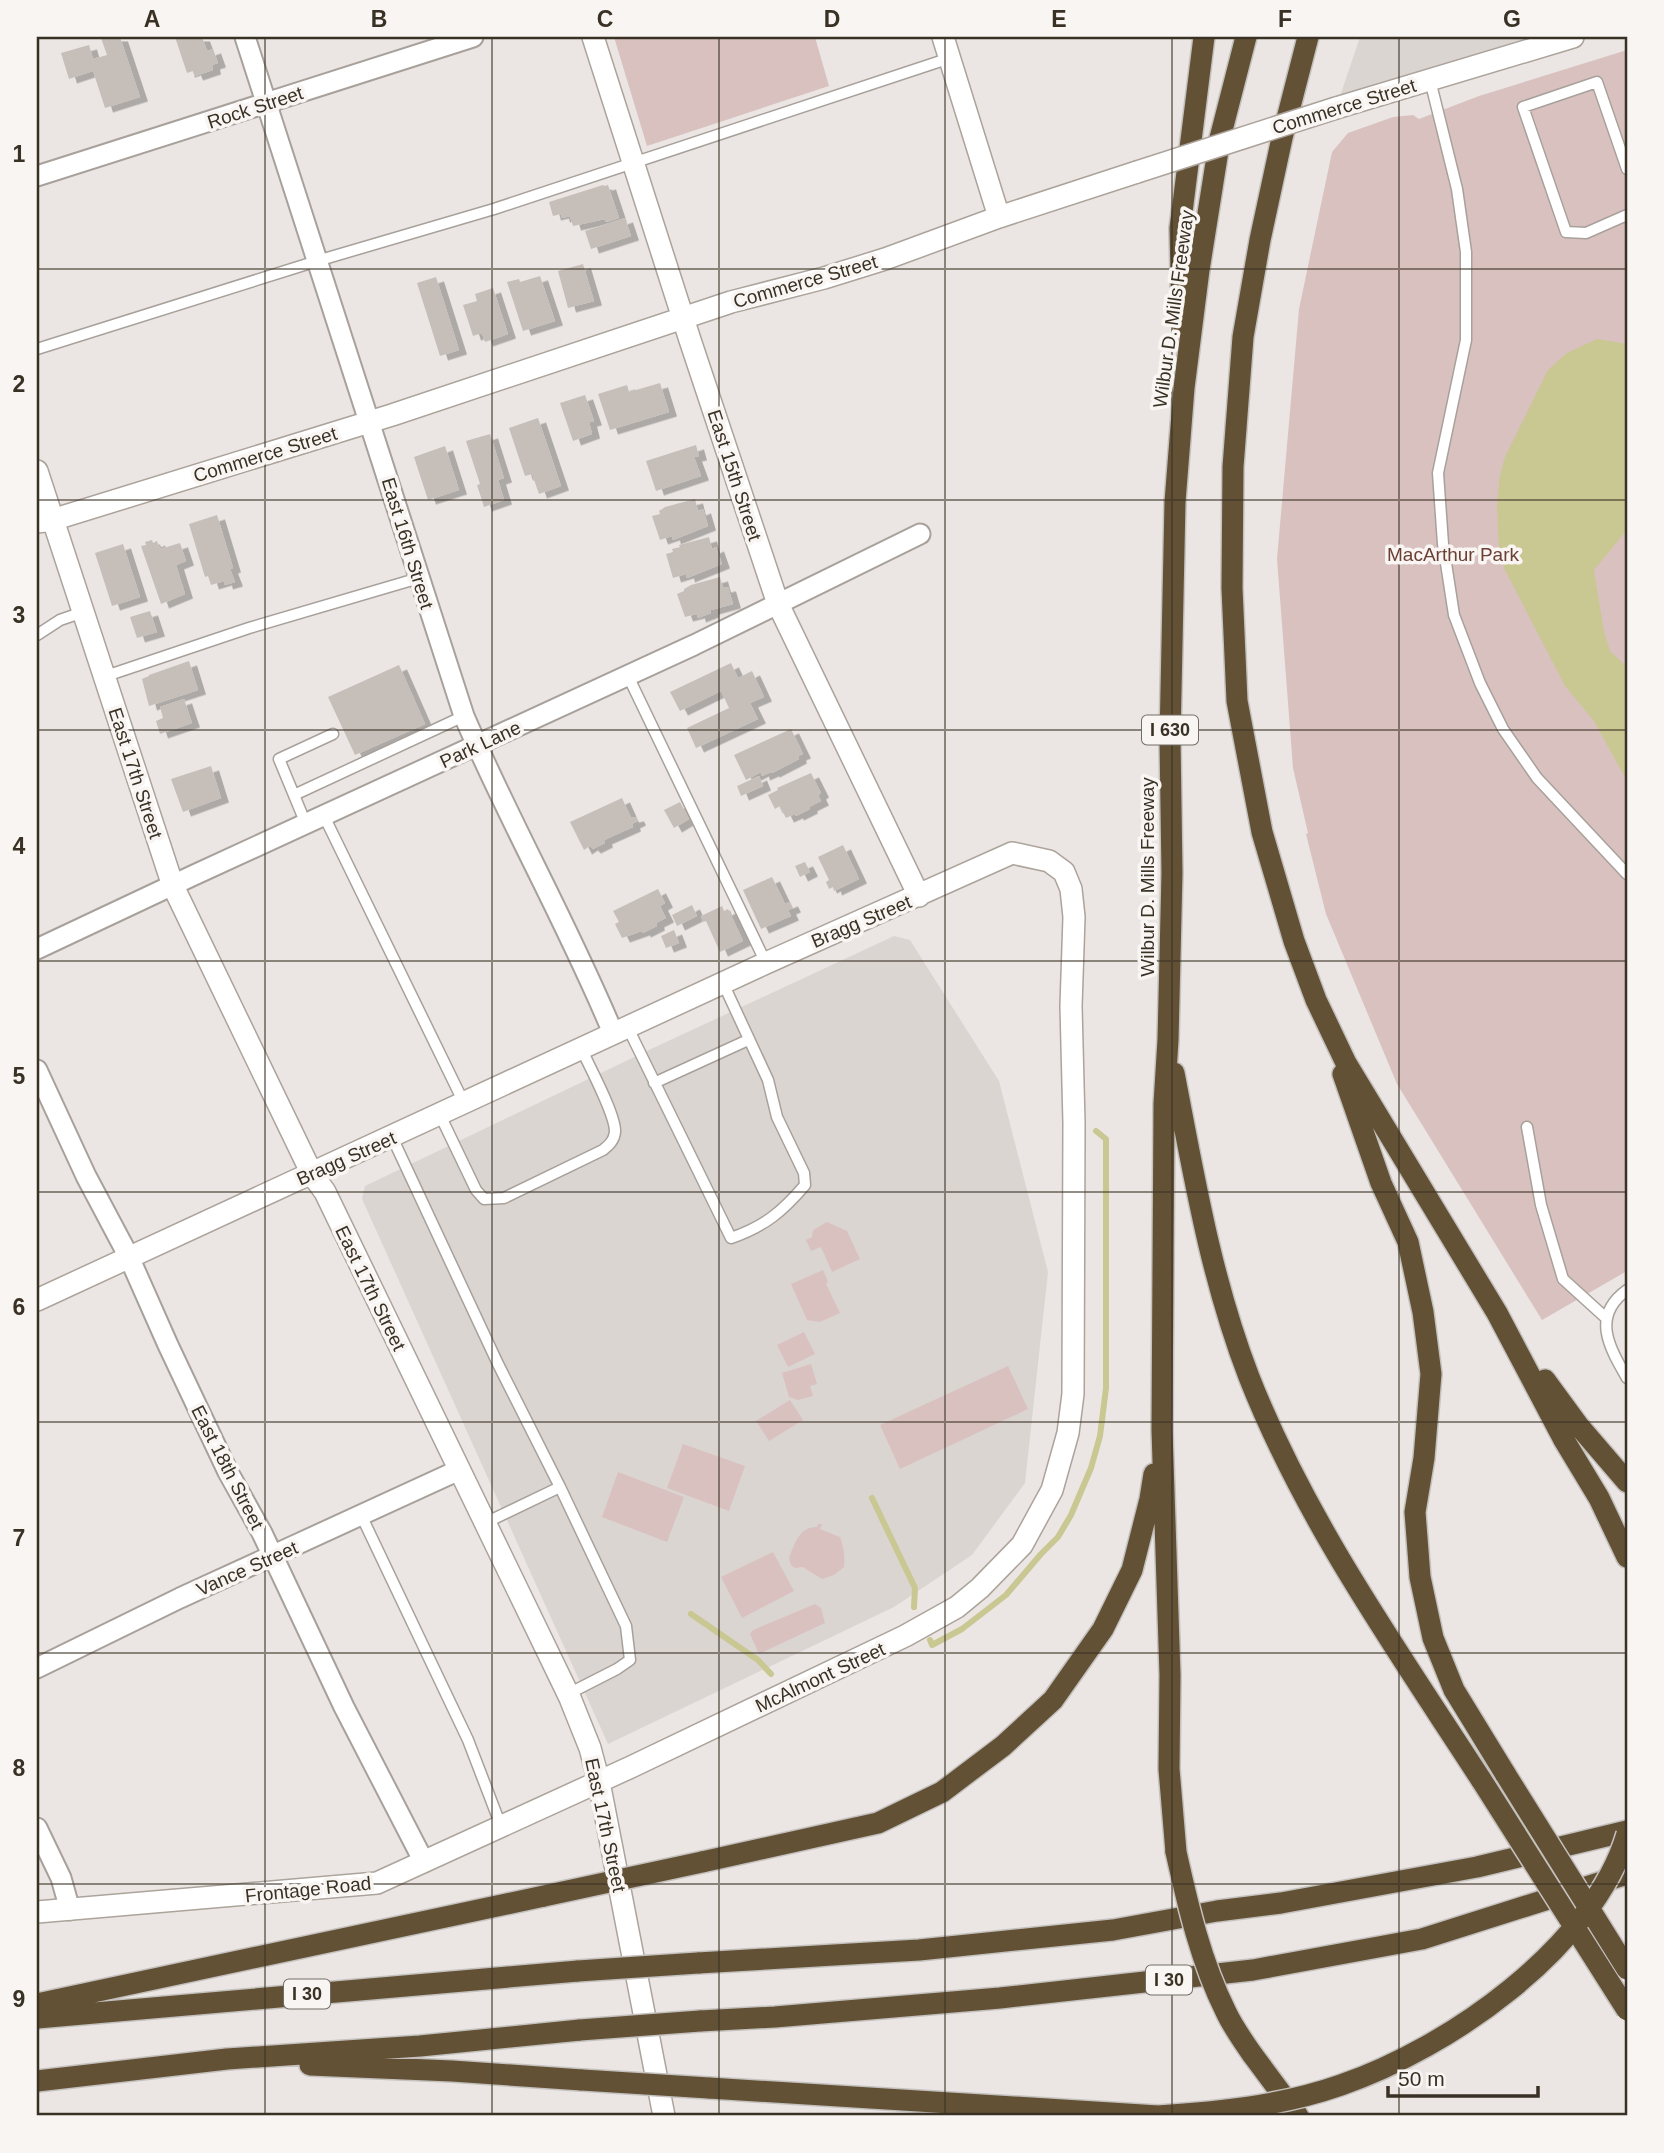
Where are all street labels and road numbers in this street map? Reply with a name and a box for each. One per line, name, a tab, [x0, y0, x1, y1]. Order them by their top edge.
street label: Commerce Street	[1270, 74, 1419, 138]
street label: Rock Street	[205, 82, 306, 133]
street label: Wilbur D. Mills Freeway	[1149, 208, 1198, 409]
street label: Commerce Street	[731, 251, 880, 312]
street label: East 15th Street	[703, 407, 766, 544]
street label: Commerce Street	[191, 422, 340, 486]
street label: East 16th Street	[378, 475, 438, 612]
street label: East 17th Street	[104, 705, 167, 842]
road number: I 630	[1142, 716, 1198, 744]
street label: Park Lane	[437, 717, 524, 772]
street label: Wilbur D. Mills Freeway	[1137, 777, 1158, 977]
street label: Bragg Street	[808, 891, 915, 952]
street label: Bragg Street	[293, 1127, 400, 1190]
street label: East 17th Street	[331, 1222, 410, 1355]
street label: East 18th Street	[187, 1402, 268, 1533]
street label: Vance Street	[193, 1537, 302, 1600]
street label: McAlmont Street	[752, 1638, 889, 1717]
street label: East 17th Street	[581, 1756, 630, 1895]
street label: Frontage Road	[244, 1872, 372, 1907]
road number: I 30	[1146, 1966, 1192, 1994]
road number: I 30	[284, 1980, 330, 2008]

